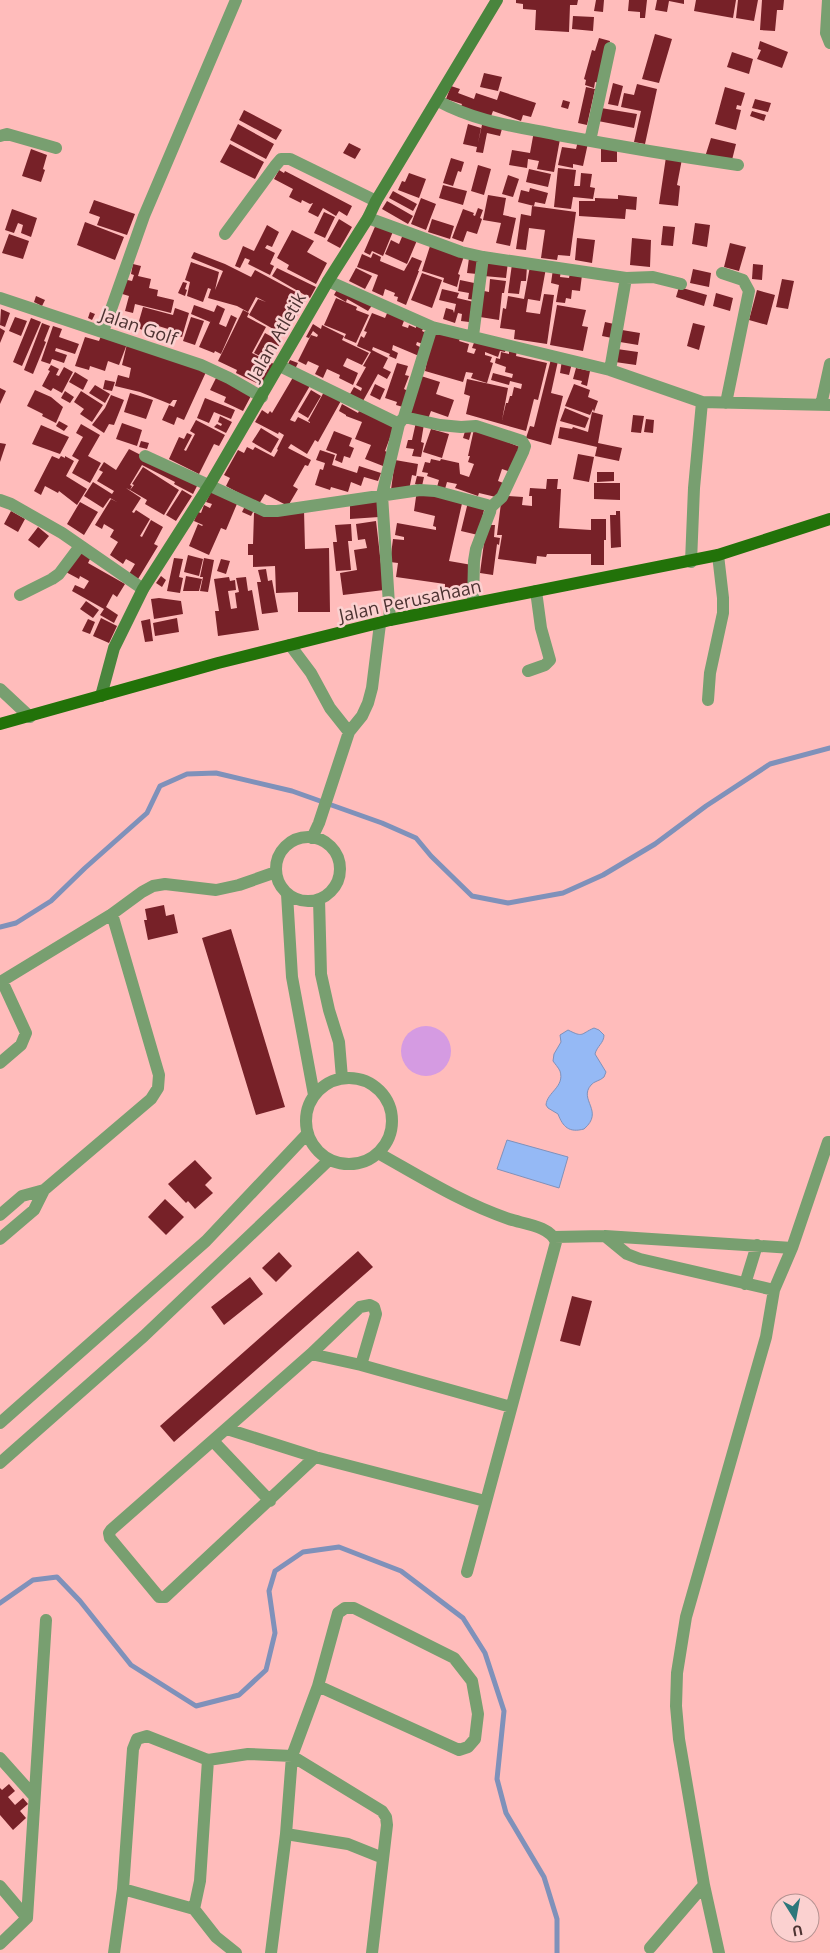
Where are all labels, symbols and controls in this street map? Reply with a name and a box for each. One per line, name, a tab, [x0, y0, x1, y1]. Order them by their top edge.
street label: Jalan Atletik	[240, 287, 311, 386]
street label: Jalan Golf	[96, 301, 181, 351]
street label: Jalan Perusahaan	[335, 573, 483, 627]
north arrow	[770, 1893, 820, 1943]
text: U	[791, 1921, 805, 1942]

